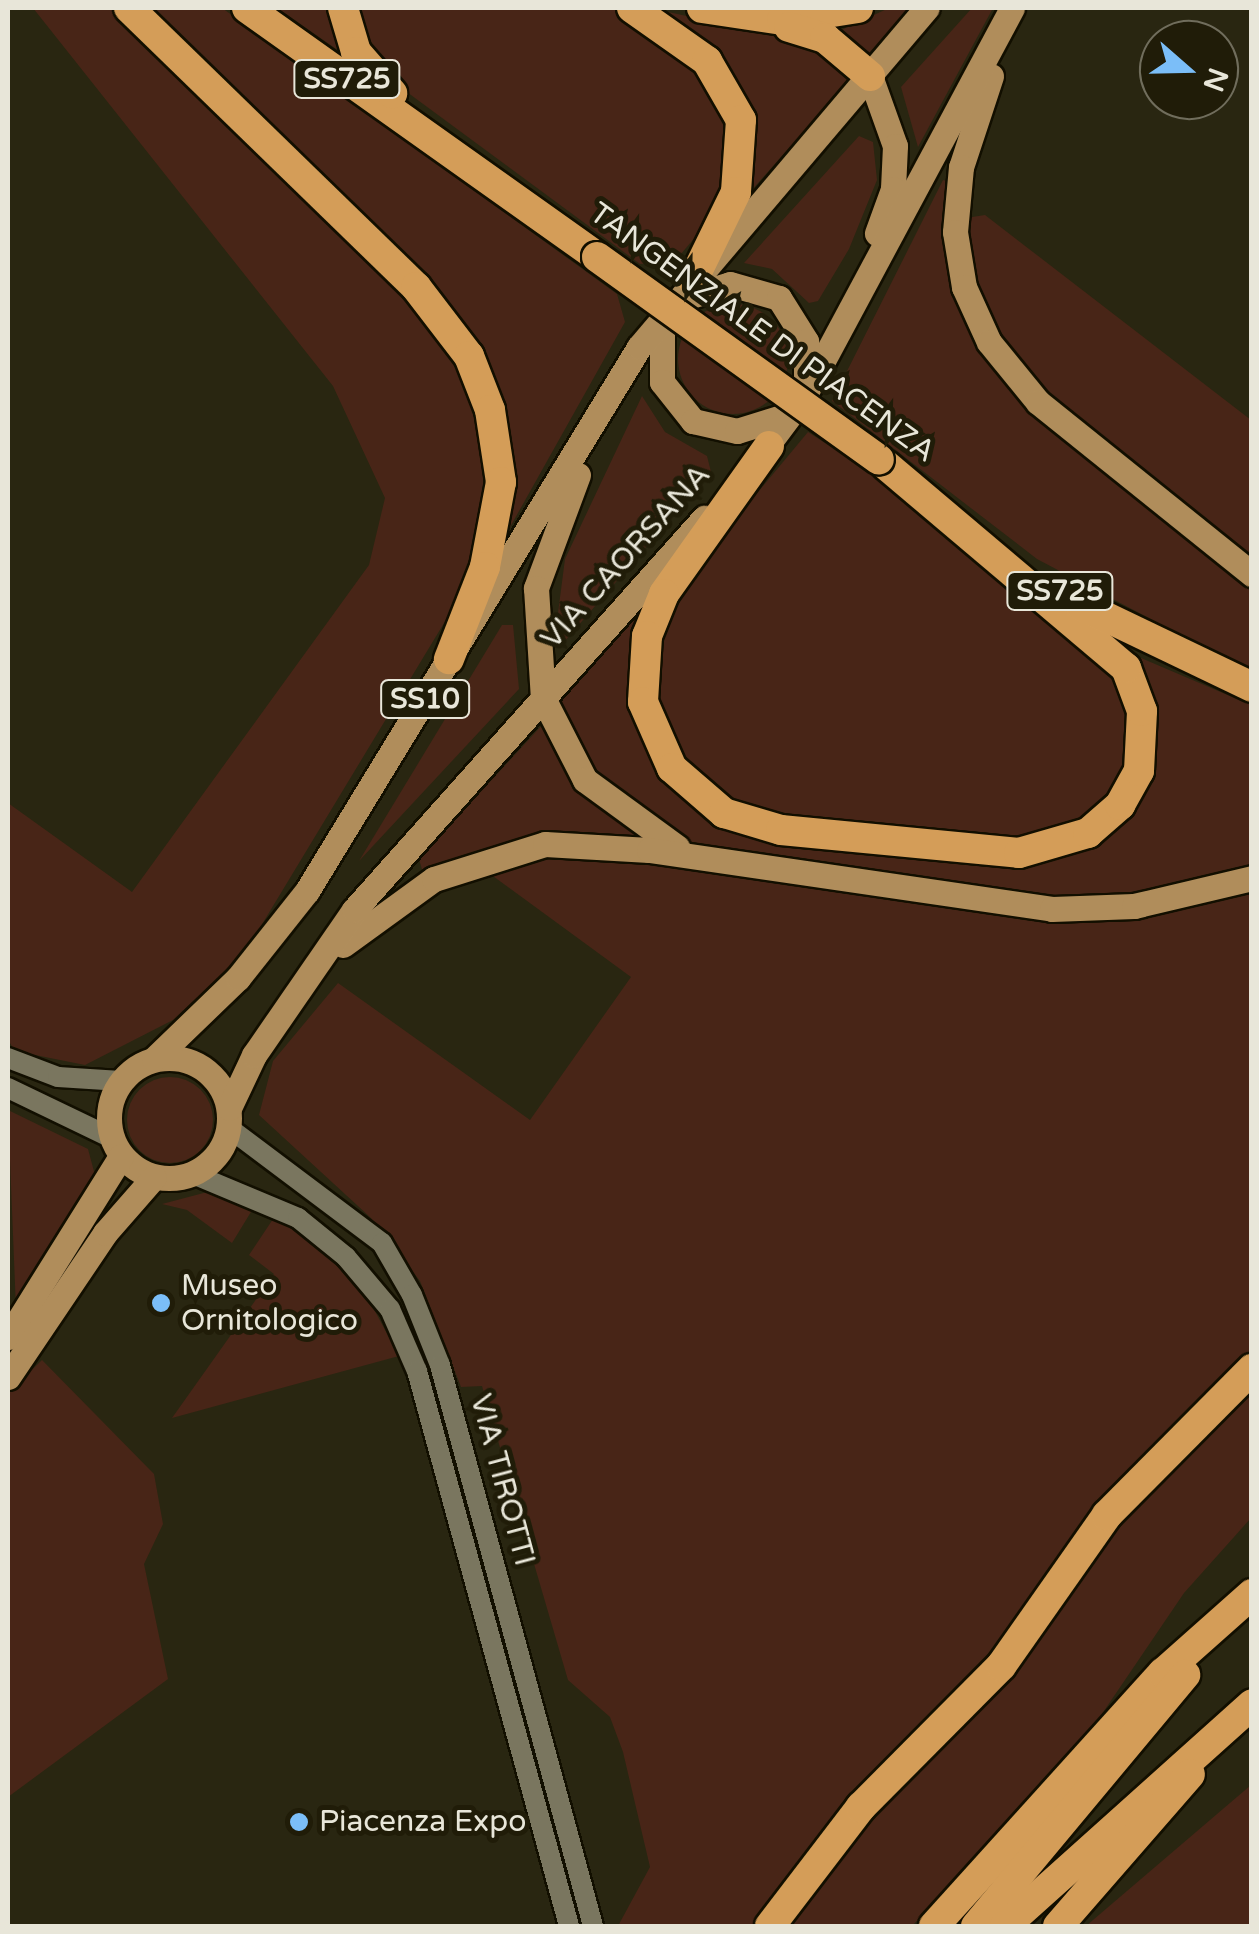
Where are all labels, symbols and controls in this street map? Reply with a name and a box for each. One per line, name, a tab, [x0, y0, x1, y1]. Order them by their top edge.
north arrow	[1139, 20, 1239, 120]
road number: SS725	[292, 56, 402, 102]
text: N	[1195, 63, 1235, 96]
street label: TANGENZIALE DI PIACENZA	[582, 196, 942, 470]
street label: VIA CAORSANA	[534, 457, 718, 657]
road number: SS725	[1005, 568, 1115, 614]
road number: SS10	[380, 676, 470, 722]
place label: Museo Ornitologico	[181, 1268, 358, 1338]
marker: Museo Ornitologico	[150, 1292, 172, 1314]
street label: VIA TIROTTI	[462, 1390, 542, 1570]
place label: Piacenza Expo	[319, 1804, 527, 1840]
marker: Piacenza Expo	[288, 1811, 310, 1833]

